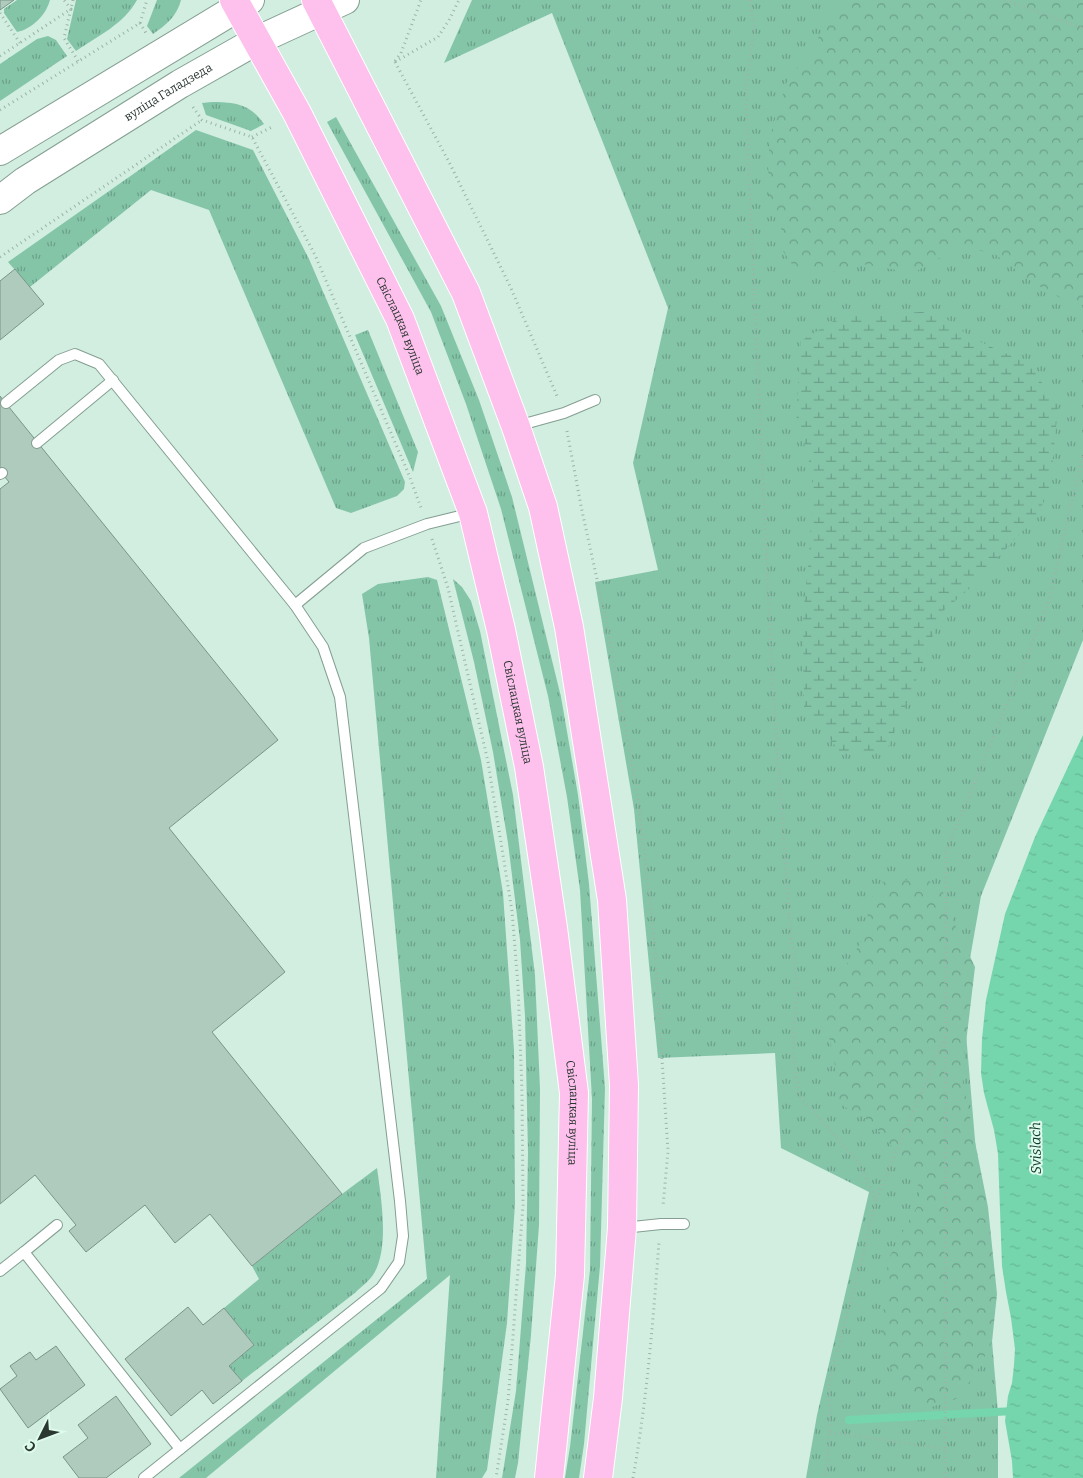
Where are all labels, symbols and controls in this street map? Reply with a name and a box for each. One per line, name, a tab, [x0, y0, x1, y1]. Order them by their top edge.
street label: вуліца Галадзеда	[122, 60, 215, 124]
street label: Свіслацкая вуліца	[373, 274, 427, 377]
street label: Свіслацкая вуліца	[500, 659, 535, 766]
street label: Свіслацкая вуліца	[563, 1059, 581, 1166]
water label: Svislach	[1027, 1122, 1045, 1174]
north arrow	[15, 1413, 65, 1463]
text: С	[21, 1437, 40, 1455]

